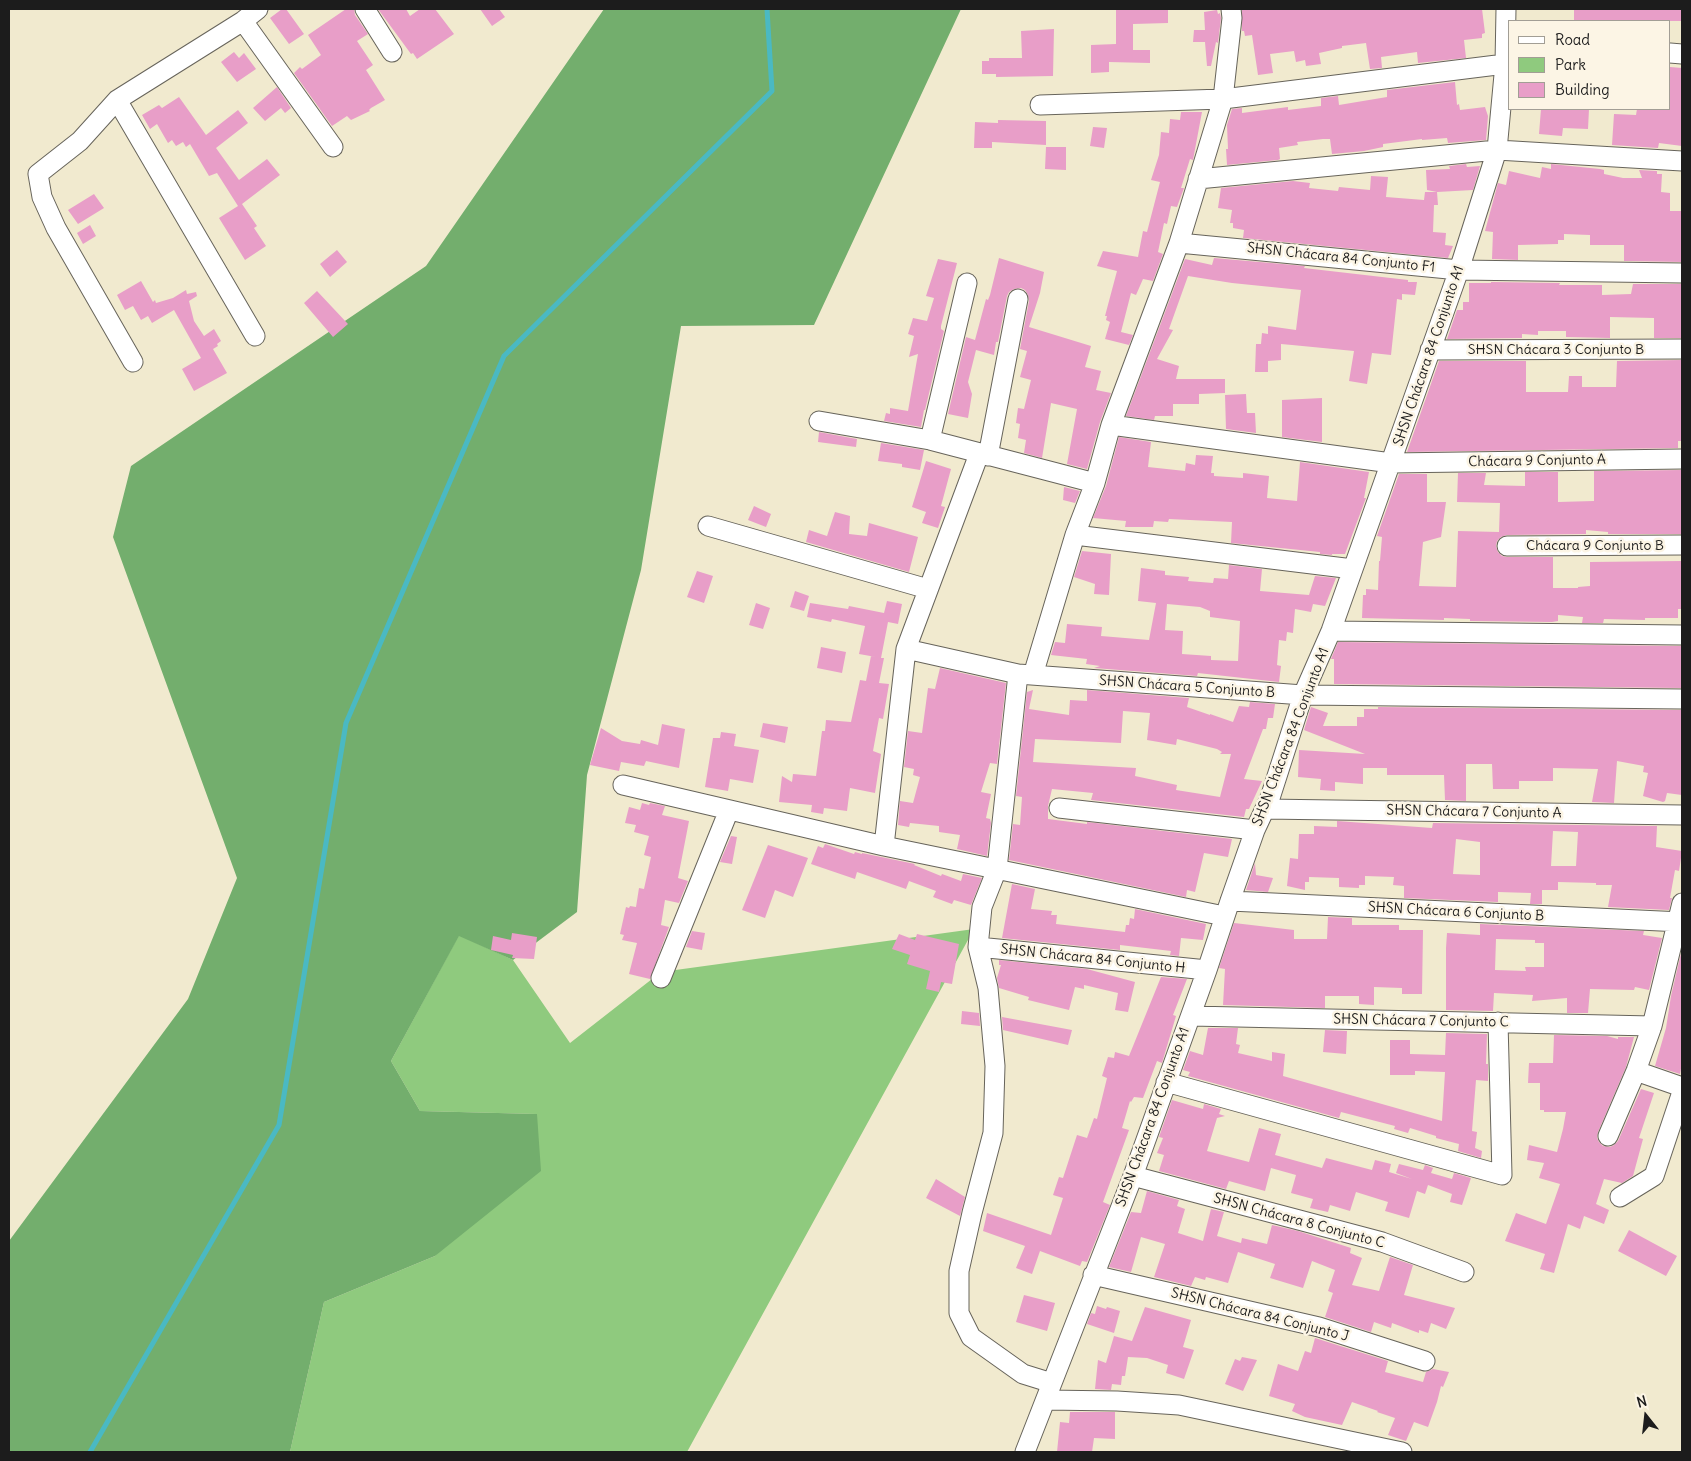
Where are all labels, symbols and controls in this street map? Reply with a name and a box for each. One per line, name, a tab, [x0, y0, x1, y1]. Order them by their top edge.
legend	[1508, 20, 1671, 110]
text: Road	[1555, 30, 1590, 49]
text: Park	[1555, 55, 1586, 74]
text: Building	[1555, 80, 1610, 99]
street label: SHSN Chácara 84 Conjunto F1	[1246, 240, 1436, 276]
street label: SHSN Chácara 84 Conjunto A1	[1390, 264, 1468, 448]
street label: SHSN Chácara 3 Conjunto B	[1468, 342, 1644, 358]
street label: Chácara 9 Conjunto A	[1468, 451, 1606, 471]
street label: Chácara 9 Conjunto B	[1526, 538, 1664, 554]
street label: SHSN Chácara 84 Conjunto A1	[1249, 645, 1333, 829]
street label: SHSN Chácara 5 Conjunto B	[1098, 672, 1276, 702]
street label: SHSN Chácara 7 Conjunto A	[1386, 802, 1562, 822]
street label: SHSN Chácara 6 Conjunto B	[1367, 899, 1545, 925]
street label: SHSN Chácara 84 Conjunto H	[1000, 941, 1186, 977]
street label: SHSN Chácara 7 Conjunto C	[1333, 1011, 1509, 1031]
street label: SHSN Chácara 84 Conjunto A1	[1113, 1025, 1193, 1209]
street label: SHSN Chácara 8 Conjunto C	[1212, 1190, 1386, 1252]
street label: SHSN Chácara 84 Conjunto J	[1169, 1285, 1351, 1345]
north arrow	[1621, 1391, 1671, 1441]
text: N	[1635, 1392, 1649, 1412]

